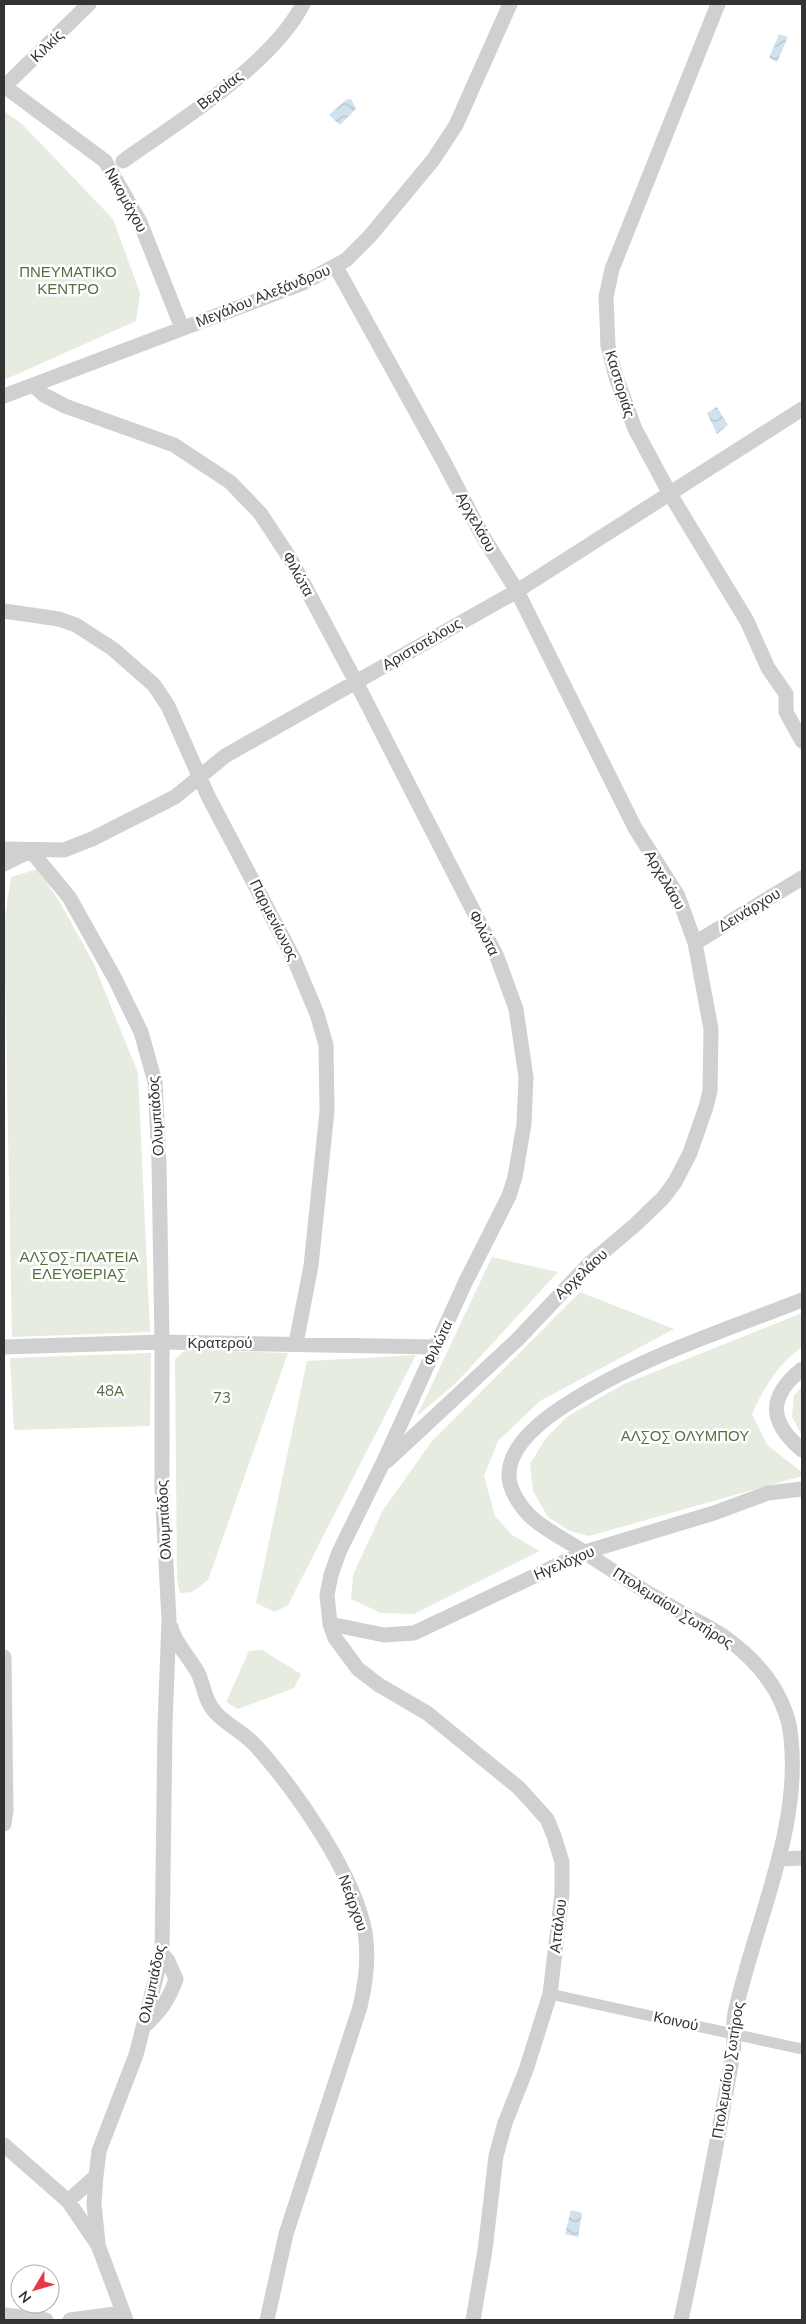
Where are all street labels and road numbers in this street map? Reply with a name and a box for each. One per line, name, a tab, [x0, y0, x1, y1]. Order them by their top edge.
street label: Κιλκίς	[26, 25, 68, 67]
street label: Βεροίας	[193, 66, 247, 114]
street label: Νικομάχου	[100, 164, 152, 236]
street label: Μεγάλου Αλεξάνδρου	[193, 260, 333, 332]
street label: Καστοριάς	[600, 348, 640, 420]
street label: Αρχελάου	[451, 488, 501, 556]
street label: Φιλώτα	[278, 548, 319, 600]
street label: Αριστοτέλους	[379, 613, 465, 675]
street label: Αρχελάου	[640, 847, 690, 913]
street label: Παρμενίωνος	[245, 876, 303, 964]
street label: Δεινάρχου	[714, 883, 784, 937]
street label: Φιλώτα	[464, 907, 504, 959]
street label: Ολυμπιάδος	[143, 1075, 169, 1157]
street label: Αρχελάου	[550, 1244, 612, 1304]
street label: Φιλώτα	[419, 1317, 457, 1369]
street label: Κρατερού	[188, 1333, 252, 1353]
street label: Ολυμπιάδος	[152, 1479, 176, 1561]
street label: Ηγελόχου	[531, 1541, 597, 1585]
street label: Πτολεμαίου Σωτήρος	[609, 1563, 737, 1653]
street label: Νεάρχου	[334, 1872, 372, 1934]
street label: Αττάλου	[545, 1898, 571, 1954]
street label: Ολυμπιάδος	[134, 1943, 170, 2025]
street label: Πτολεμαίου Σωτήρος	[707, 2000, 749, 2140]
street label: Κοινού	[652, 2006, 700, 2036]

